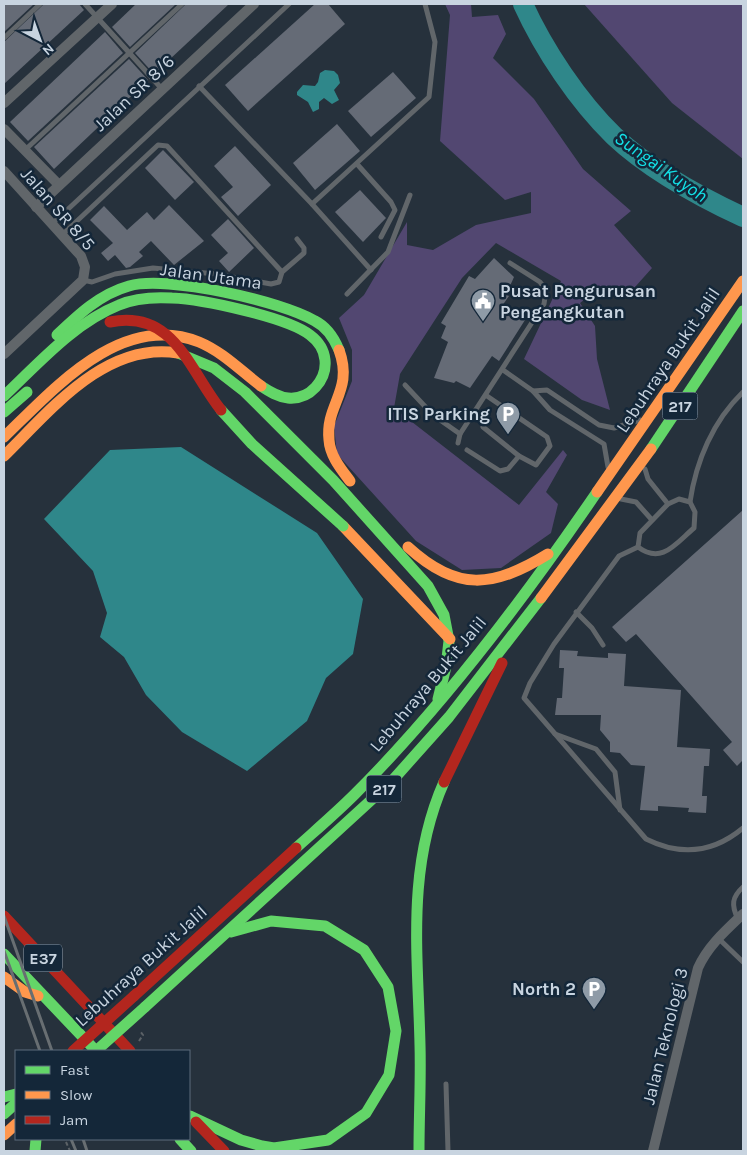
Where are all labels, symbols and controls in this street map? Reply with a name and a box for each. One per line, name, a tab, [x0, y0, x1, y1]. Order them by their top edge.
north arrow	[15, 15, 65, 65]
text: N	[39, 40, 58, 59]
street label: Jalan SR 8/6	[89, 50, 179, 136]
water label: Sungai Kuyoh	[610, 127, 712, 207]
street label: Jalan SR 8/5	[16, 163, 100, 255]
street label: Jalan Utama	[159, 258, 263, 294]
place label: Pusat Pengurusan Pengangkutan	[500, 280, 656, 323]
street label: Lebuhraya Bukit Jalil	[611, 283, 725, 437]
public building icon: Pusat Pengurusan Pengangkutan	[470, 288, 496, 322]
road number: 217	[662, 392, 698, 420]
parking icon: ITIS Parking	[495, 401, 521, 435]
place label: ITIS Parking	[387, 403, 491, 425]
street label: Lebuhraya Bukit Jalil	[365, 612, 491, 756]
road number: 217	[366, 776, 402, 802]
street label: Lebuhraya Bukit Jalil	[70, 901, 212, 1031]
road number: E37	[24, 944, 62, 971]
street label: Jalan Teknologi 3	[637, 965, 693, 1107]
parking icon: North 2	[581, 976, 607, 1010]
place label: North 2	[512, 978, 576, 1000]
legend	[15, 1050, 190, 1140]
text: Fast	[60, 1061, 90, 1079]
text: Slow	[60, 1086, 92, 1104]
text: Jam	[60, 1111, 88, 1129]

